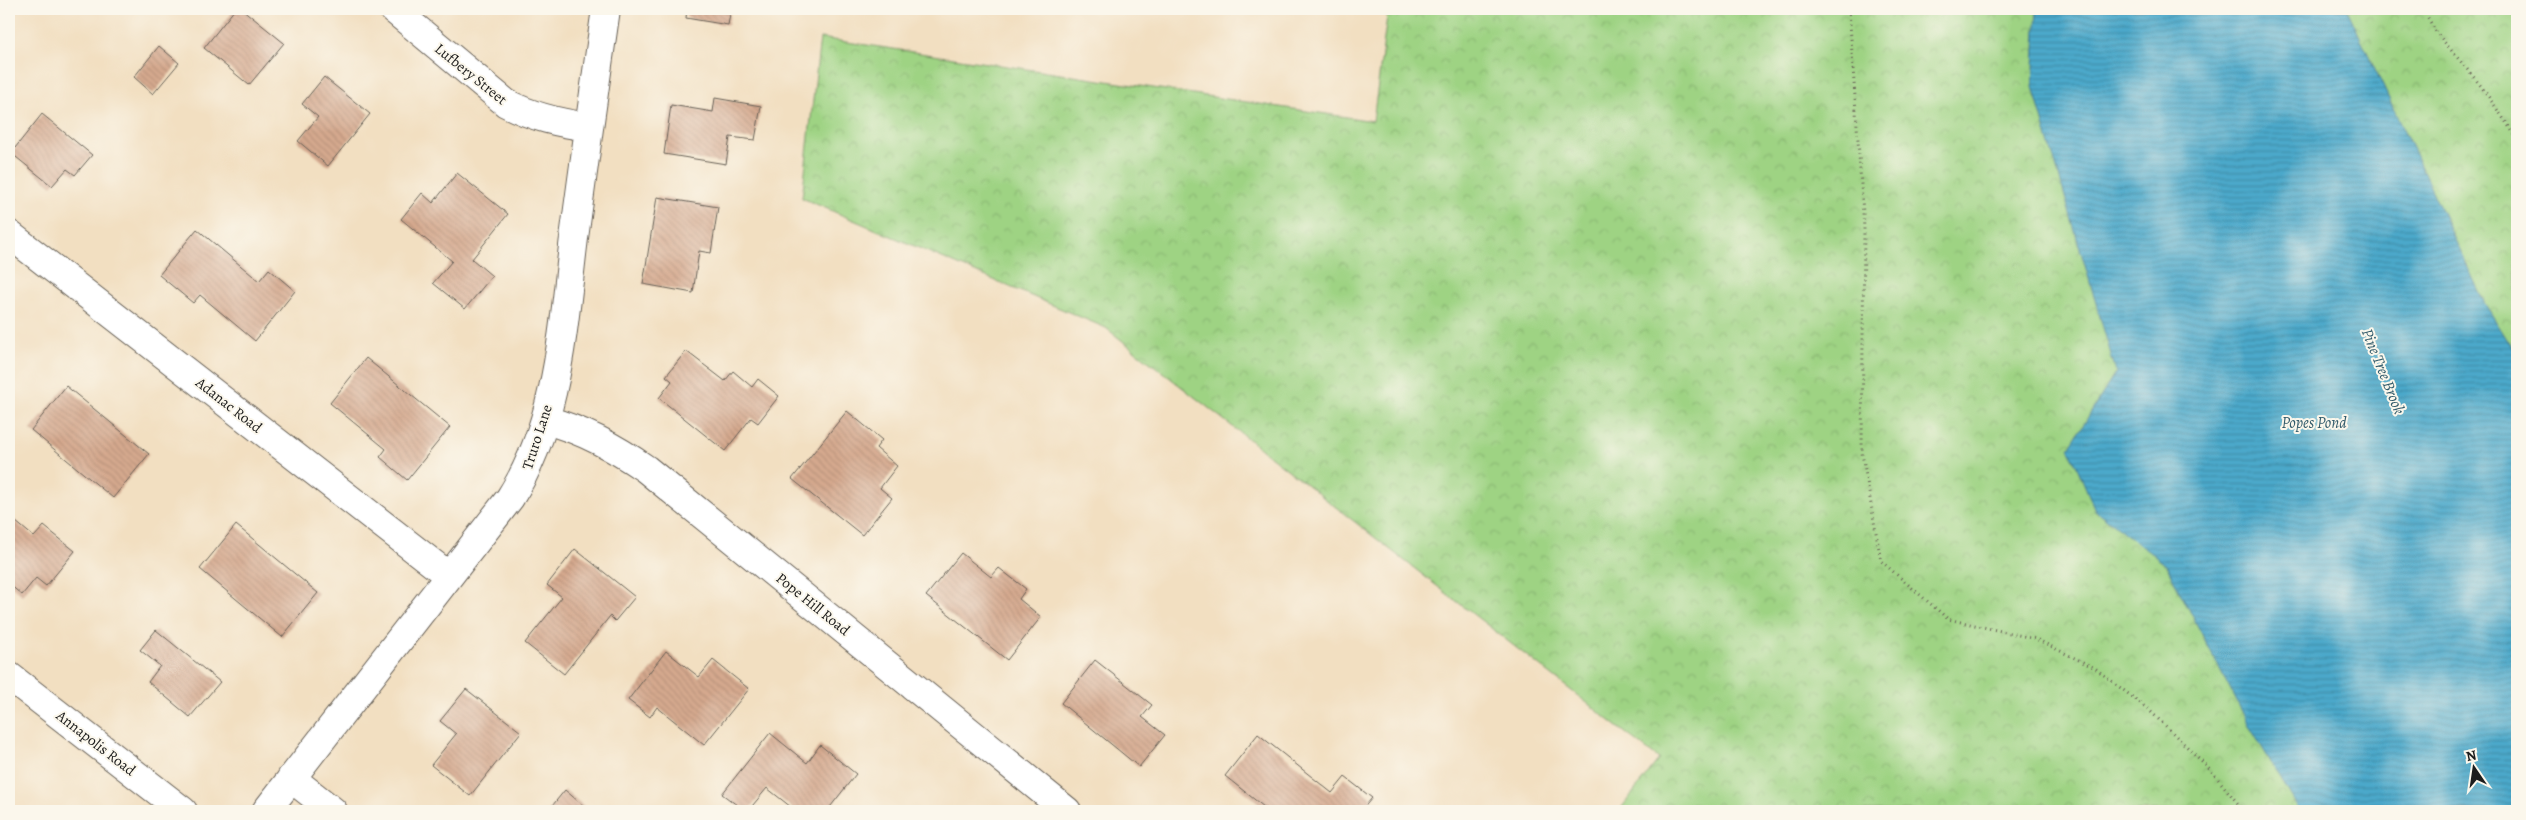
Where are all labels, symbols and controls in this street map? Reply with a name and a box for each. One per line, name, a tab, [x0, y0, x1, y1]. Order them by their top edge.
street label: Lufbery Street	[431, 39, 511, 109]
water label: Pine Tree Brook	[2356, 325, 2410, 418]
street label: Adanac Road	[191, 372, 267, 438]
street label: Truro Lane	[517, 402, 557, 472]
water label: Popes Pond	[2281, 412, 2347, 434]
street label: Pope Hill Road	[772, 568, 855, 641]
street label: Annapolis Road	[51, 705, 140, 781]
north arrow	[2448, 742, 2498, 792]
text: N	[2464, 745, 2478, 766]

